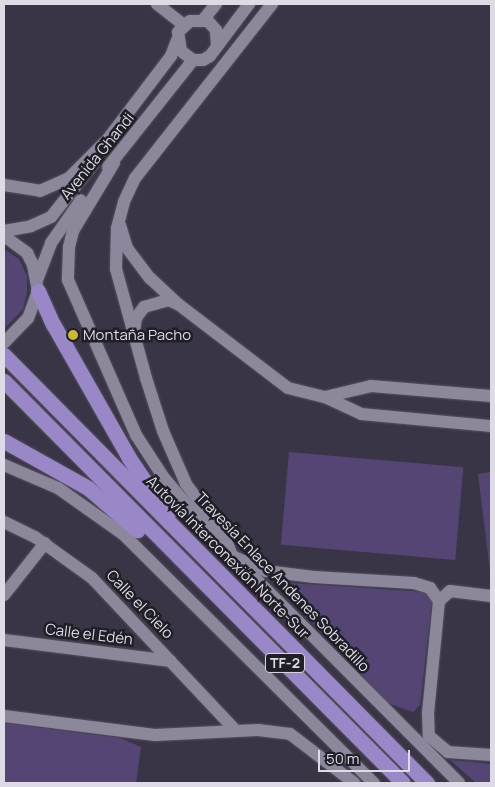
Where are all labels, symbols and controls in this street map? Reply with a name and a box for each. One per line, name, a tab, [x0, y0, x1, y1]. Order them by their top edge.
street label: Avenida Ghandi	[57, 109, 137, 203]
place label: Montaña Pacho	[83, 326, 191, 344]
marker: Montaña Pacho	[67, 329, 79, 341]
street label: Autovía Interconexión Norte-Sur	[143, 472, 313, 642]
street label: Travesía Enlace Andenes Sobradillo	[192, 489, 374, 675]
street label: Calle el Cielo	[103, 566, 177, 642]
street label: Calle el Edén	[44, 620, 134, 648]
road number: TF-2	[264, 651, 306, 674]
scale bar	[320, 740, 412, 772]
text: 50 m	[326, 748, 360, 769]

